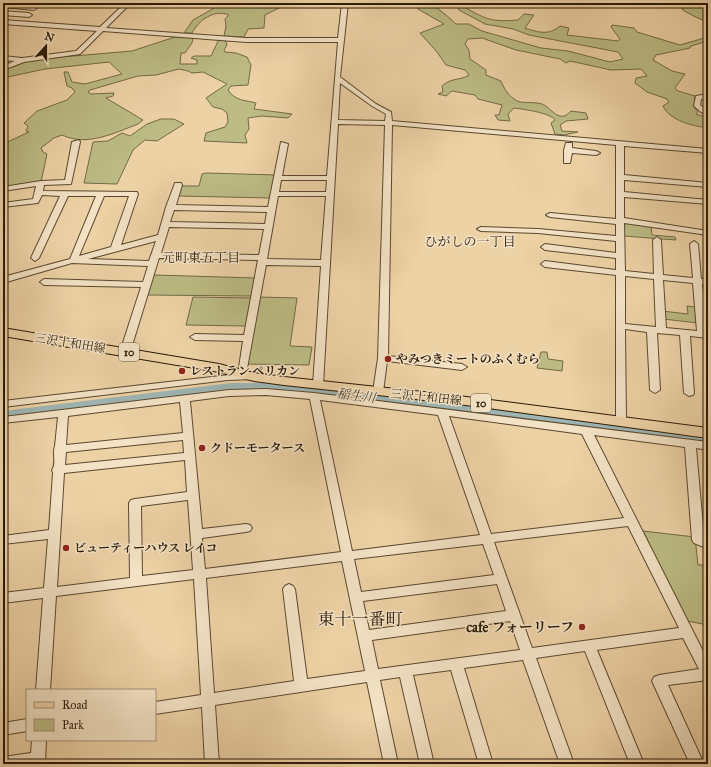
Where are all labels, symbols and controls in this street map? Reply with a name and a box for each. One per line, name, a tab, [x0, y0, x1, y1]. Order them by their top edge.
north arrow	[26, 26, 66, 66]
text: N	[43, 29, 57, 45]
district label: ひがしの一丁目	[424, 234, 516, 250]
district label: 元町東五丁目	[162, 250, 240, 266]
street label: 三沢十和田線	[33, 330, 107, 356]
road number: 10	[119, 343, 139, 361]
place label: やみつきミートのふくむら	[396, 352, 540, 366]
marker: やみつきミートのふくむら	[383, 354, 393, 364]
place label: レストラン ペリカン	[190, 364, 300, 378]
marker: レストラン ペリカン	[177, 366, 187, 376]
water label: 稲生川	[336, 386, 378, 407]
street label: 三沢十和田線	[389, 386, 463, 408]
road number: 10	[471, 394, 491, 412]
place label: クドーモータース	[210, 441, 305, 455]
marker: クドーモータース	[197, 443, 207, 453]
place label: ビューティーハウス レイコ	[74, 541, 218, 555]
marker: ビューティーハウス レイコ	[61, 543, 71, 553]
district label: 東十一番町	[318, 609, 403, 630]
place label: cafe フォーリーフ	[466, 619, 574, 636]
marker: cafe フォーリーフ	[577, 622, 587, 632]
legend	[26, 689, 156, 741]
text: Road	[62, 698, 88, 712]
text: Park	[62, 718, 84, 732]

